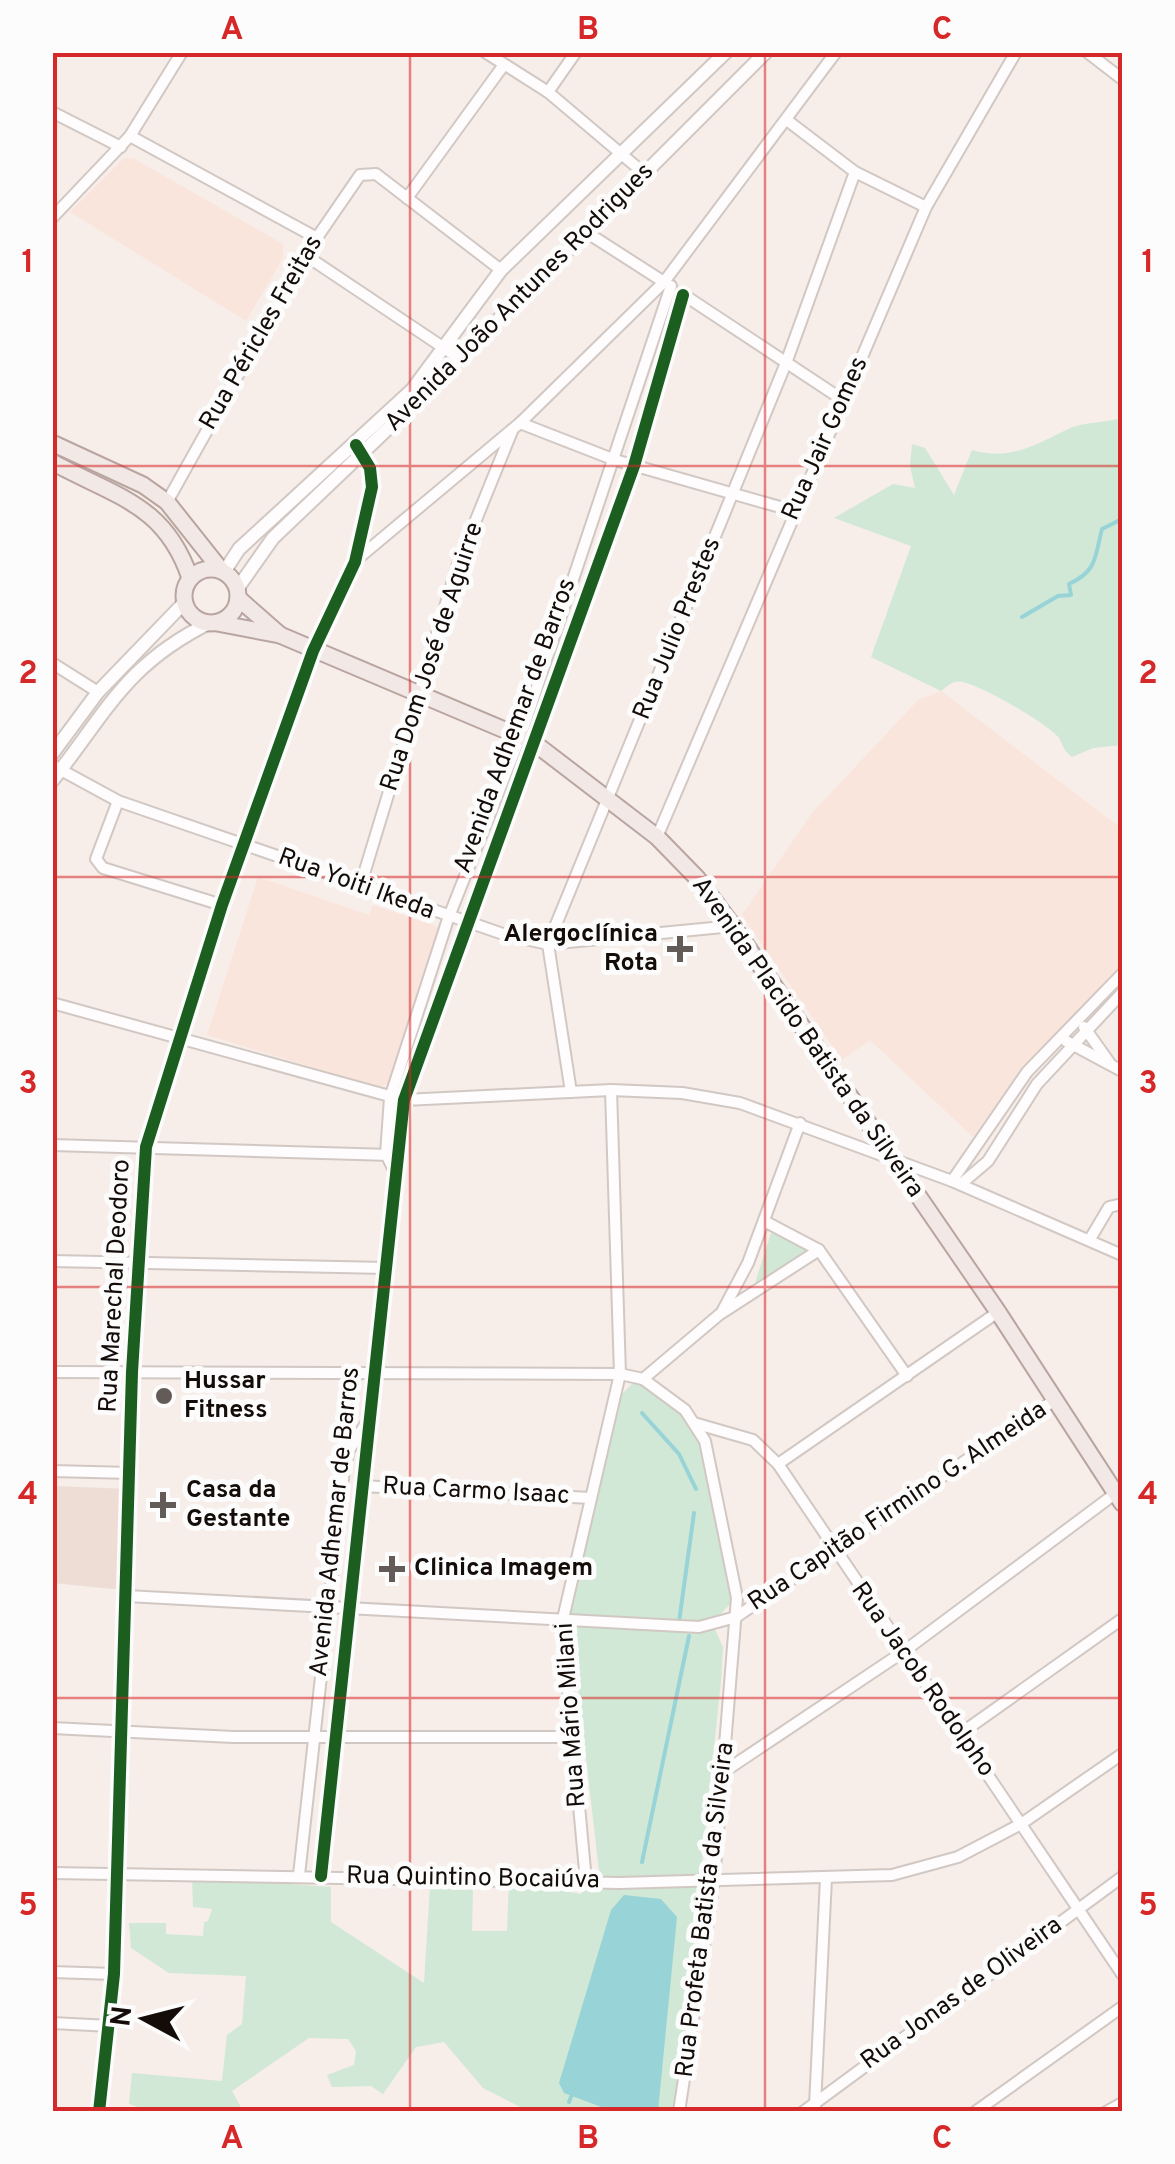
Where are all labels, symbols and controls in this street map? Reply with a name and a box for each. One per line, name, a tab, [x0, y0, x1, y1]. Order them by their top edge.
text: A	[221, 11, 243, 51]
text: B	[577, 11, 599, 51]
text: C	[932, 11, 952, 51]
street label: Avenida João Antunes Rodrigues	[379, 157, 661, 439]
street label: Rua Péricles Freitas	[193, 230, 331, 436]
text: 1	[22, 244, 34, 284]
text: 1	[1142, 244, 1154, 284]
street label: Rua Jair Gomes	[776, 352, 876, 526]
street label: Rua Dom José de Aguirre	[374, 518, 492, 796]
street label: Rua Julio Prestes	[627, 533, 729, 725]
street label: Avenida Adhemar de Barros	[448, 574, 584, 878]
text: 2	[18, 655, 38, 695]
text: 2	[1138, 655, 1158, 695]
street label: Rua Yoiti Ikeda	[273, 842, 439, 928]
street label: Avenida Placido Batista da Silveira	[684, 871, 930, 1205]
place label: Alergoclínica Rota	[503, 919, 658, 980]
marker: Alergoclínica Rota	[667, 936, 693, 962]
text: 3	[18, 1065, 38, 1105]
text: 3	[1138, 1065, 1158, 1105]
street label: Rua Marechal Deodoro	[93, 1159, 139, 1413]
street label: Avenida Adhemar de Barros	[304, 1365, 368, 1679]
place label: Hussar Fitness	[184, 1366, 268, 1427]
marker: Hussar Fitness	[153, 1385, 175, 1407]
street label: Rua Capitão Firmino G. Almeida	[743, 1395, 1053, 1619]
street label: Rua Carmo Isaac	[382, 1471, 570, 1513]
place label: Casa da Gestante	[186, 1475, 290, 1536]
text: 4	[18, 1476, 38, 1516]
text: 4	[1138, 1476, 1158, 1516]
marker: Casa da Gestante	[150, 1492, 176, 1518]
place label: Clinica Imagem	[414, 1553, 593, 1585]
marker: Clinica Imagem	[379, 1556, 405, 1582]
street label: Rua Jacob Rodolpho	[843, 1576, 1001, 1784]
street label: Rua Mário Milani	[550, 1621, 594, 1809]
street label: Rua Profeta Batista da Silveira	[670, 1741, 742, 2079]
street label: Rua Quintino Bocaiúva	[346, 1861, 600, 1897]
text: 5	[18, 1887, 38, 1927]
text: 5	[1138, 1887, 1158, 1927]
street label: Rua Jonas de Oliveira	[855, 1910, 1069, 2078]
north arrow	[95, 1969, 195, 2069]
text: N	[104, 2004, 142, 2028]
text: A	[221, 2120, 243, 2160]
text: B	[577, 2120, 599, 2160]
text: C	[932, 2120, 952, 2160]

